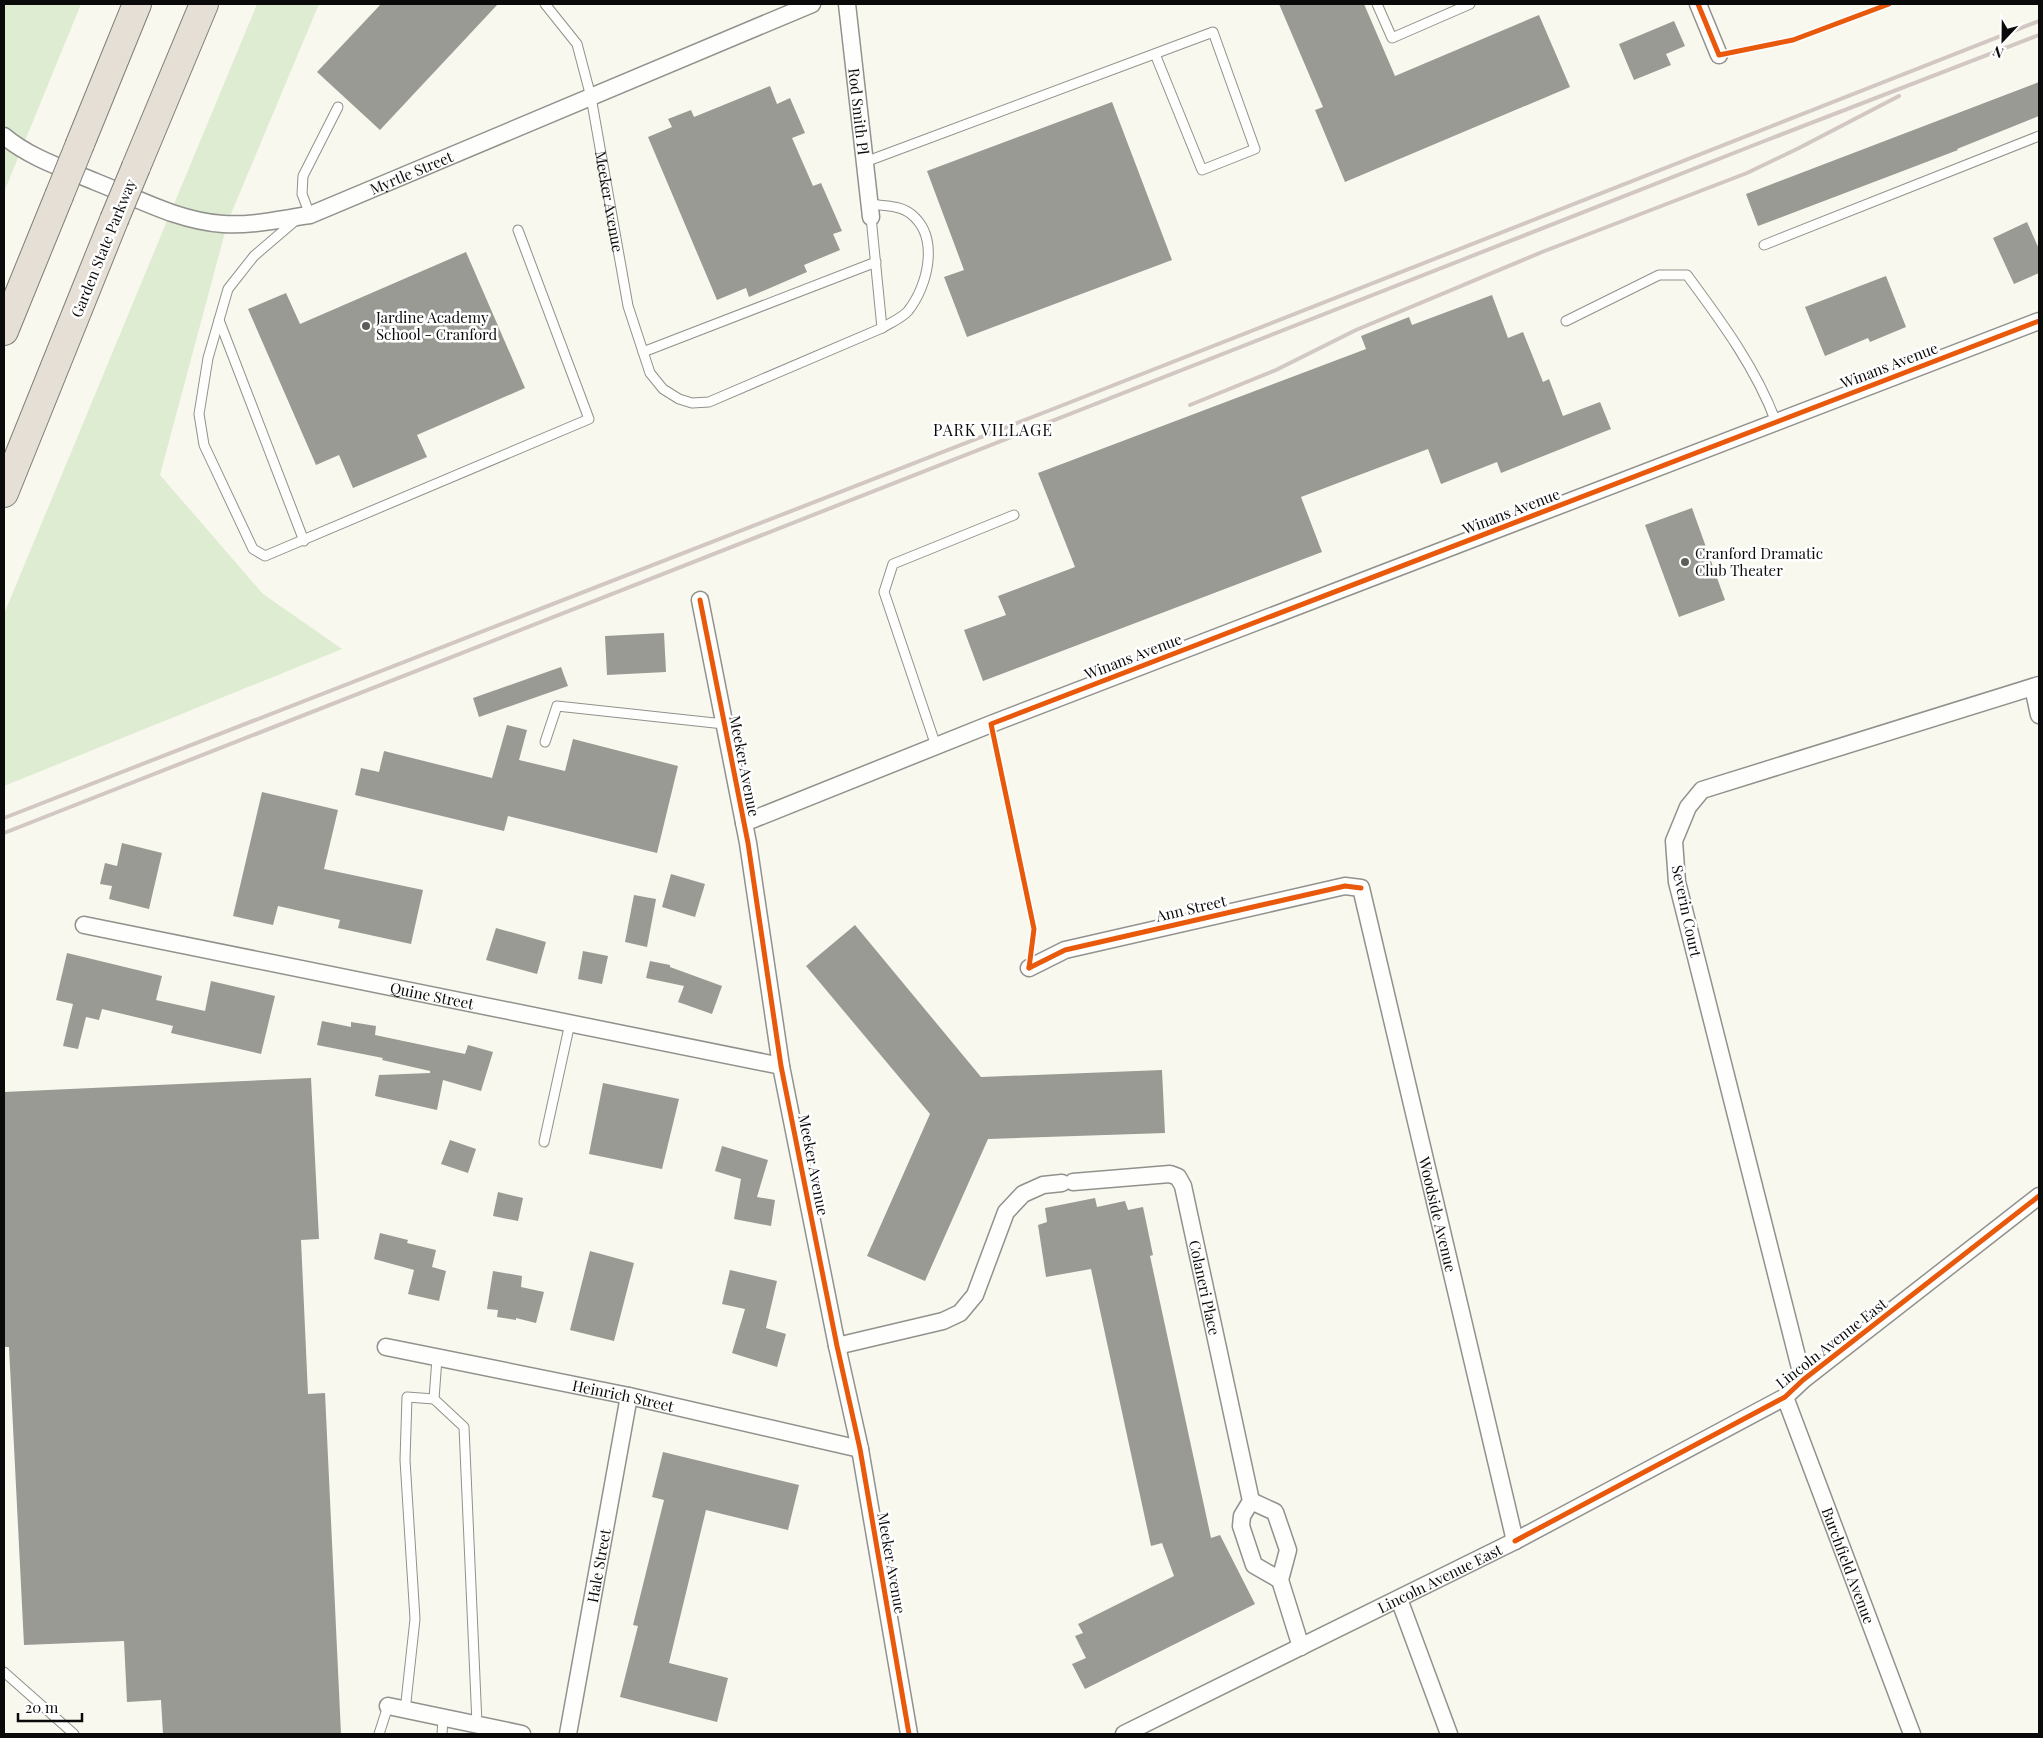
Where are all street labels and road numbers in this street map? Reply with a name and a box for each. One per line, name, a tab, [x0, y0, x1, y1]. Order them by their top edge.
street label: Rod Smith Pl	[844, 67, 874, 156]
street label: Myrtle Street	[367, 146, 456, 199]
street label: Meeker Avenue	[591, 149, 628, 254]
street label: Garden State Parkway	[66, 175, 140, 320]
street label: Winans Avenue	[1837, 337, 1940, 393]
street label: Winans Avenue	[1459, 483, 1562, 539]
street label: Winans Avenue	[1081, 628, 1184, 684]
street label: Meeker Avenue	[725, 714, 765, 818]
street label: Severin Court	[1668, 863, 1707, 959]
street label: Ann Street	[1153, 890, 1229, 926]
street label: Quine Street	[388, 977, 476, 1014]
street label: Meeker Avenue	[794, 1113, 834, 1217]
street label: Woodside Avenue	[1414, 1154, 1461, 1274]
street label: Colaneri Place	[1185, 1238, 1225, 1337]
street label: Lincoln Avenue East	[1771, 1293, 1891, 1393]
street label: Heinrich Street	[571, 1375, 677, 1416]
street label: Burchfield Avenue	[1817, 1504, 1880, 1627]
street label: Meeker Avenue	[873, 1511, 911, 1615]
street label: Hale Street	[582, 1527, 615, 1604]
street label: Lincoln Avenue East	[1374, 1539, 1506, 1617]

